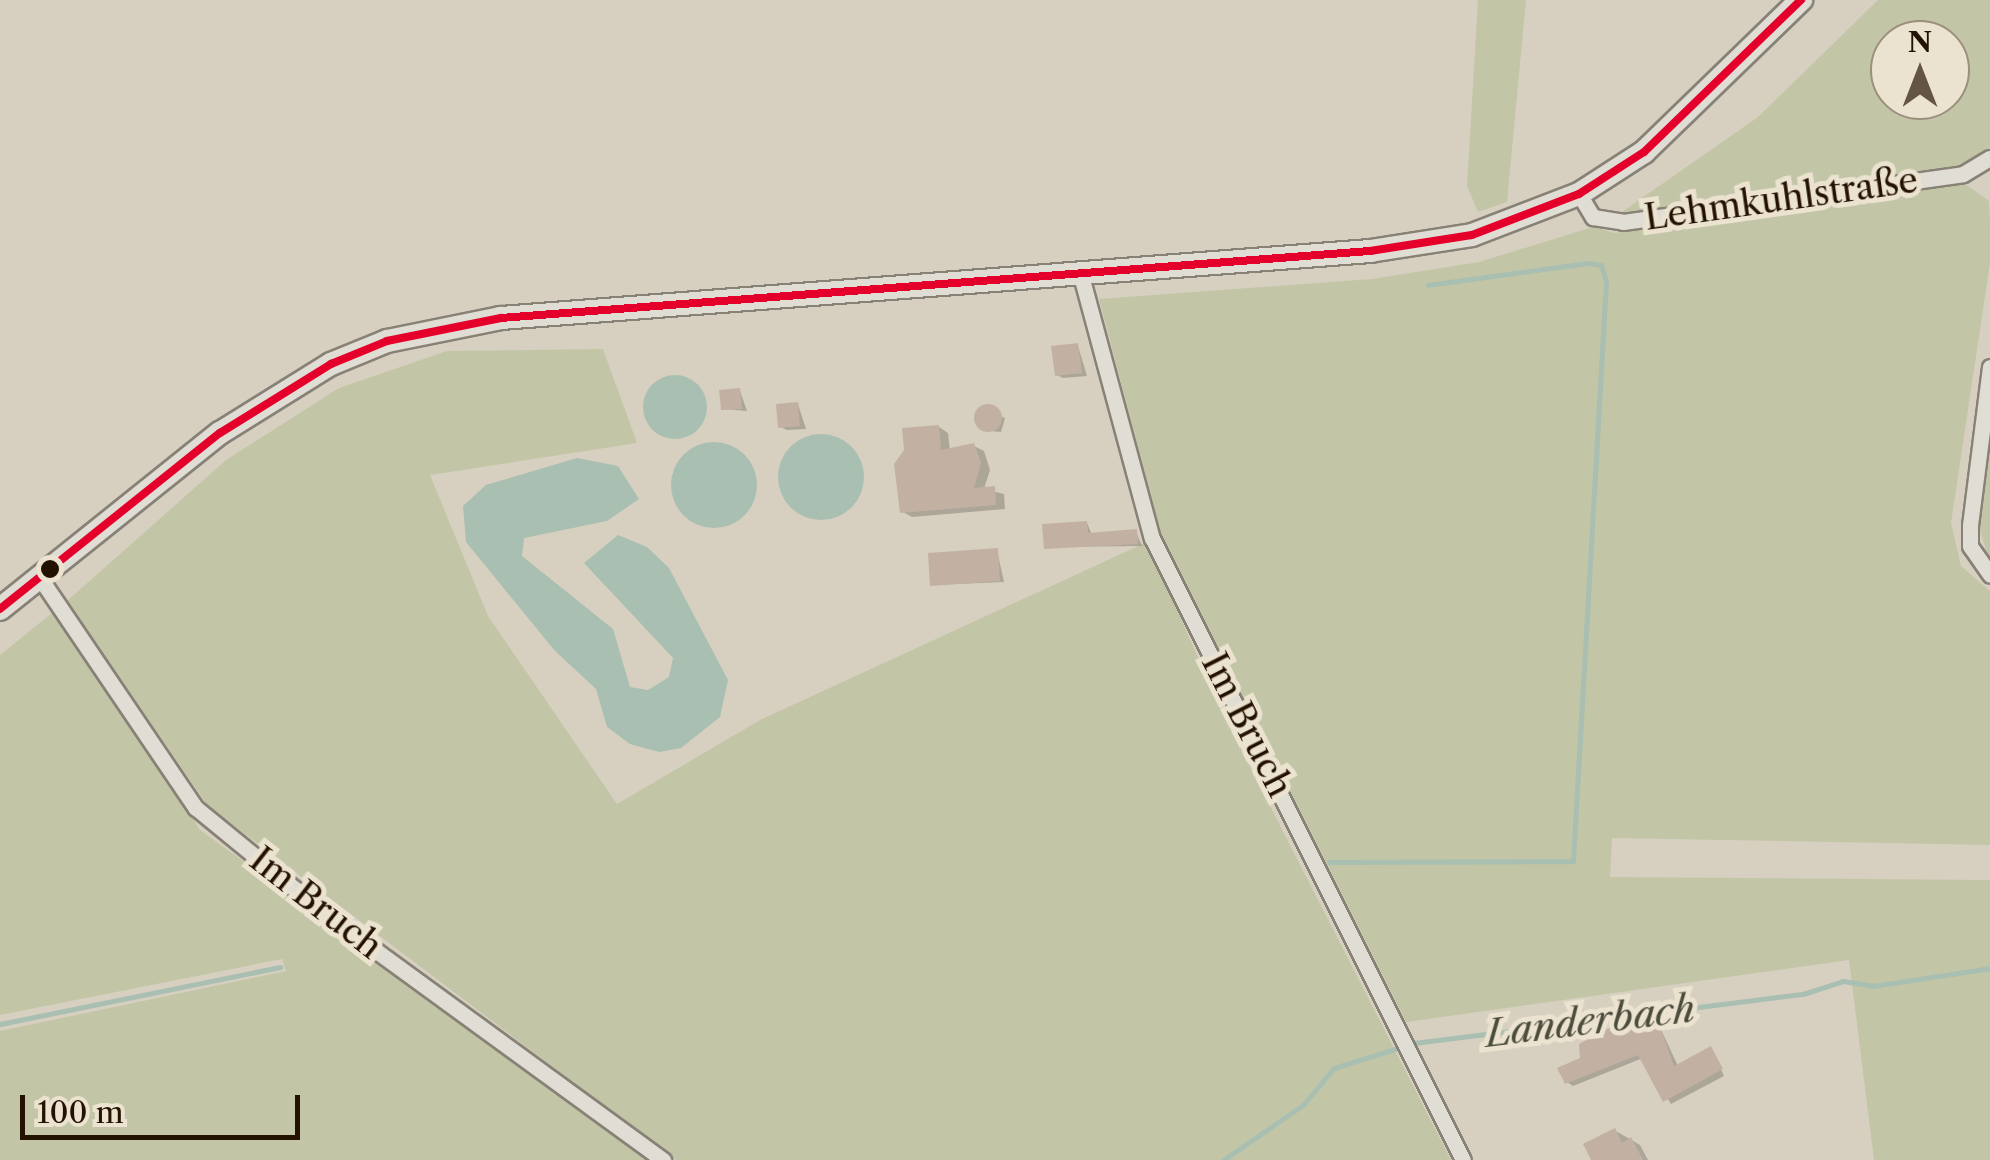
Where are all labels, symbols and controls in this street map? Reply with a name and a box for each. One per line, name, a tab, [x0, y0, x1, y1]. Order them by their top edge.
north arrow	[1870, 20, 1970, 120]
text: N	[1908, 25, 1932, 59]
street label: Lehmkuhlstraße	[1642, 159, 1920, 239]
unlabelled marker	[40, 559, 60, 579]
street label: Im Bruch	[1193, 646, 1301, 804]
street label: Im Bruch	[242, 838, 390, 968]
water label: Landerbach	[1483, 986, 1697, 1056]
scale bar	[25, 1075, 305, 1137]
text: 100 m	[37, 1094, 124, 1131]

